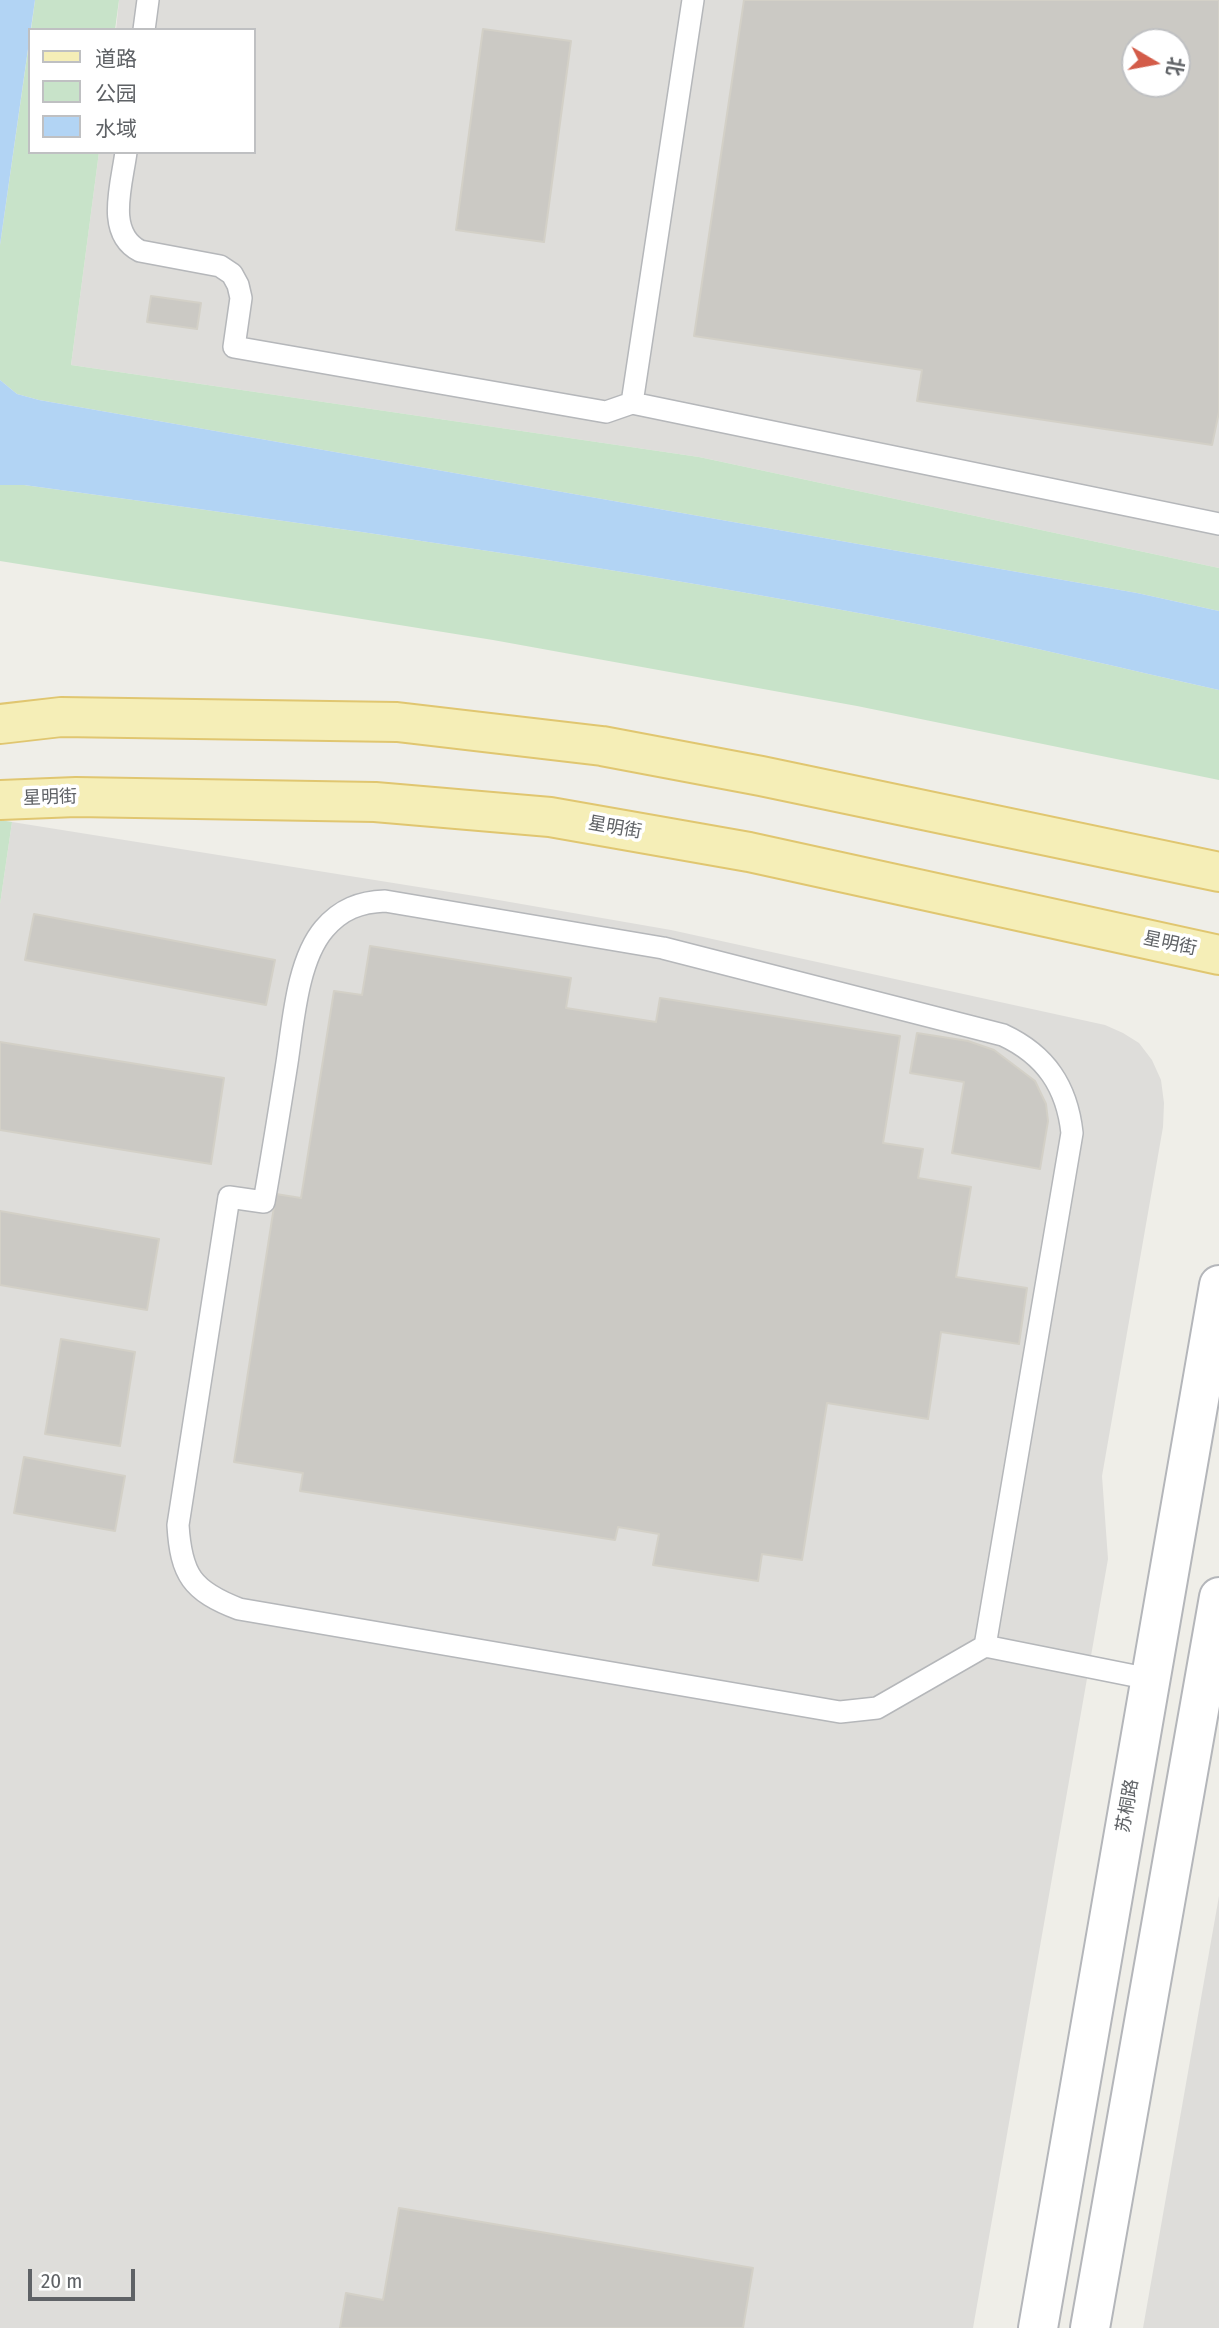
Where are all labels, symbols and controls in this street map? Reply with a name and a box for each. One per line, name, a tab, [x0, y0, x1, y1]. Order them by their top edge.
legend	[28, 28, 256, 154]
north arrow	[1121, 28, 1191, 98]
text: 道路	[95, 46, 137, 72]
text: 北	[1162, 55, 1188, 78]
text: 公园	[95, 81, 137, 107]
text: 水域	[95, 116, 137, 142]
street label: 星明街	[23, 786, 77, 810]
street label: 星明街	[587, 813, 643, 843]
street label: 星明街	[1141, 928, 1199, 960]
street label: 苏桐路	[1113, 1778, 1143, 1834]
scale bar	[32, 2254, 138, 2298]
text: 20 m	[41, 2268, 82, 2294]

